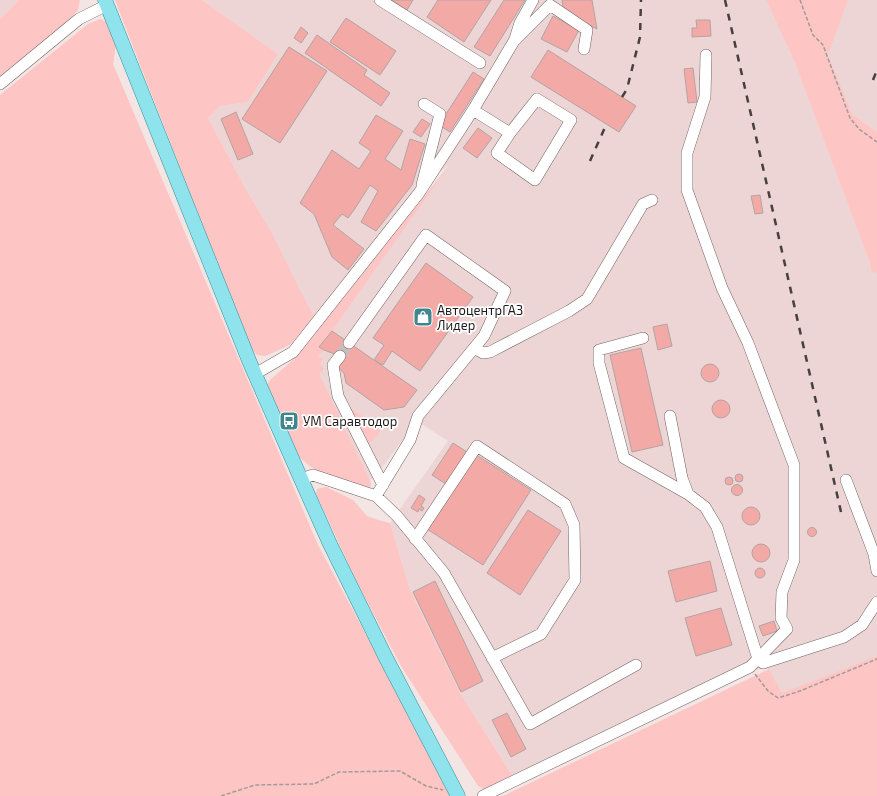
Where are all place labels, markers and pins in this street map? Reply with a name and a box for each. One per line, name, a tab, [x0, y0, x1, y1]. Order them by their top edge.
place label: АвтоцентрГАЗ Лидер	[437, 302, 523, 333]
shop icon: АвтоцентрГАЗ Лидер	[412, 306, 434, 328]
bus stop icon: УМ Саравтодор	[278, 410, 300, 432]
place label: УМ Саравтодор	[303, 413, 397, 429]

